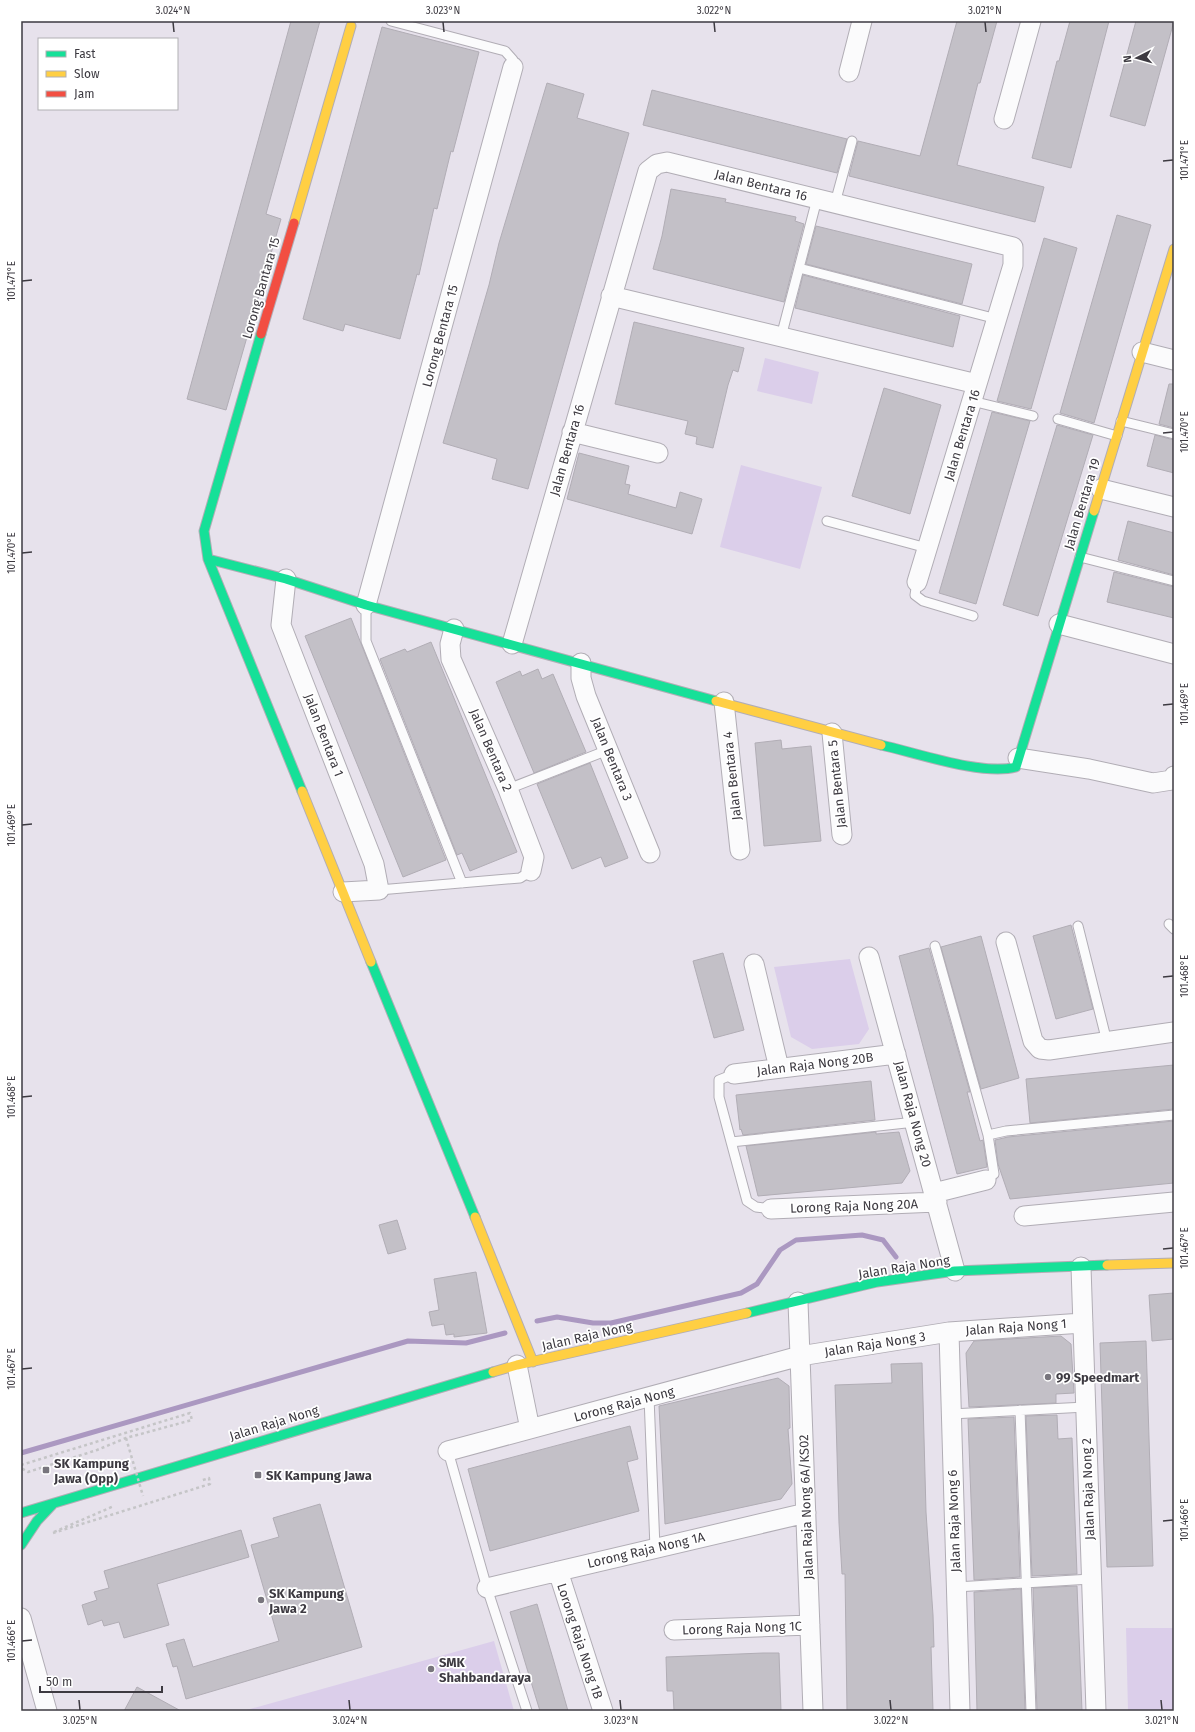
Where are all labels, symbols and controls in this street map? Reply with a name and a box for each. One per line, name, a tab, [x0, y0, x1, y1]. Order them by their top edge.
text: 3.024°N	[156, 5, 190, 17]
text: 3.023°N	[426, 5, 460, 17]
text: 3.022°N	[697, 5, 731, 17]
text: 3.021°N	[968, 5, 1002, 17]
legend	[38, 38, 178, 110]
north arrow	[1117, 38, 1157, 78]
text: Fast	[74, 47, 96, 61]
text: N	[1121, 55, 1134, 63]
text: Slow	[74, 67, 100, 81]
text: Jam	[74, 87, 94, 101]
text: 101.471°E	[1179, 140, 1191, 180]
street label: Jalan Bentara 16	[713, 166, 809, 204]
street label: Lorong Bantara 15	[239, 235, 283, 341]
text: 101.471°E	[6, 261, 18, 301]
street label: Lorong Bentara 15	[419, 283, 461, 389]
street label: Jalan Bentara 16	[941, 387, 983, 482]
street label: Jalan Bentara 16	[547, 402, 587, 498]
text: 101.470°E	[1179, 411, 1191, 453]
street label: Jalan Bentara 19	[1061, 456, 1103, 551]
text: 101.470°E	[6, 532, 18, 574]
text: 101.469°E	[1179, 683, 1191, 725]
street label: Jalan Bentara 1	[301, 691, 347, 779]
street label: Jalan Bentara 2	[467, 706, 515, 794]
street label: Jalan Bentara 3	[588, 715, 636, 803]
street label: Jalan Bentara 4	[720, 731, 744, 821]
street label: Jalan Bentara 5	[825, 739, 849, 829]
text: 101.469°E	[6, 804, 18, 846]
text: 101.468°E	[1179, 955, 1191, 997]
street label: Jalan Raja Nong 20B	[756, 1049, 874, 1079]
street label: Jalan Raja Nong 20	[892, 1059, 934, 1169]
text: 101.468°E	[6, 1076, 18, 1118]
street label: Lorong Raja Nong 20A	[790, 1196, 919, 1216]
text: 101.467°E	[1179, 1227, 1191, 1269]
street label: Jalan Raja Nong	[857, 1252, 951, 1282]
street label: Jalan Raja Nong 1	[965, 1316, 1067, 1338]
street label: Jalan Raja Nong	[540, 1318, 634, 1354]
street label: Jalan Raja Nong 3	[823, 1329, 927, 1359]
text: 101.467°E	[6, 1348, 18, 1390]
place label: 99 Speedmart	[1056, 1370, 1140, 1385]
marker: 99 Speedmart	[1043, 1372, 1053, 1382]
street label: Lorong Raja Nong	[572, 1383, 676, 1425]
street label: Jalan Raja Nong	[228, 1402, 321, 1444]
street label: Jalan Raja Nong 6A/KS02	[796, 1434, 816, 1580]
street label: Jalan Raja Nong 2	[1079, 1438, 1097, 1540]
place label: SK Kampung Jawa (Opp)	[53, 1456, 130, 1486]
marker: SK Kampung Jawa (Opp)	[41, 1465, 51, 1475]
place label: SK Kampung Jawa	[266, 1468, 372, 1483]
street label: Jalan Raja Nong 6	[945, 1469, 963, 1573]
marker: SK Kampung Jawa	[253, 1470, 263, 1480]
text: 101.466°E	[1179, 1499, 1191, 1541]
street label: Lorong Raja Nong 1A	[586, 1529, 707, 1571]
street label: Lorong Raja Nong 1B	[554, 1581, 606, 1701]
place label: SK Kampung Jawa 2	[268, 1586, 345, 1616]
marker: SK Kampung Jawa 2	[256, 1595, 266, 1605]
street label: Lorong Raja Nong 1C	[682, 1618, 803, 1638]
text: 101.466°E	[6, 1620, 18, 1662]
place label: SMK Shahbandaraya	[439, 1655, 531, 1685]
marker: SMK Shahbandaraya	[426, 1664, 436, 1674]
scale bar	[40, 1668, 162, 1694]
text: 50 m	[46, 1675, 72, 1689]
text: 3.025°N	[63, 1715, 97, 1727]
text: 3.024°N	[333, 1715, 367, 1727]
text: 3.023°N	[604, 1715, 638, 1727]
text: 3.022°N	[874, 1715, 908, 1727]
text: 3.021°N	[1145, 1715, 1179, 1727]

